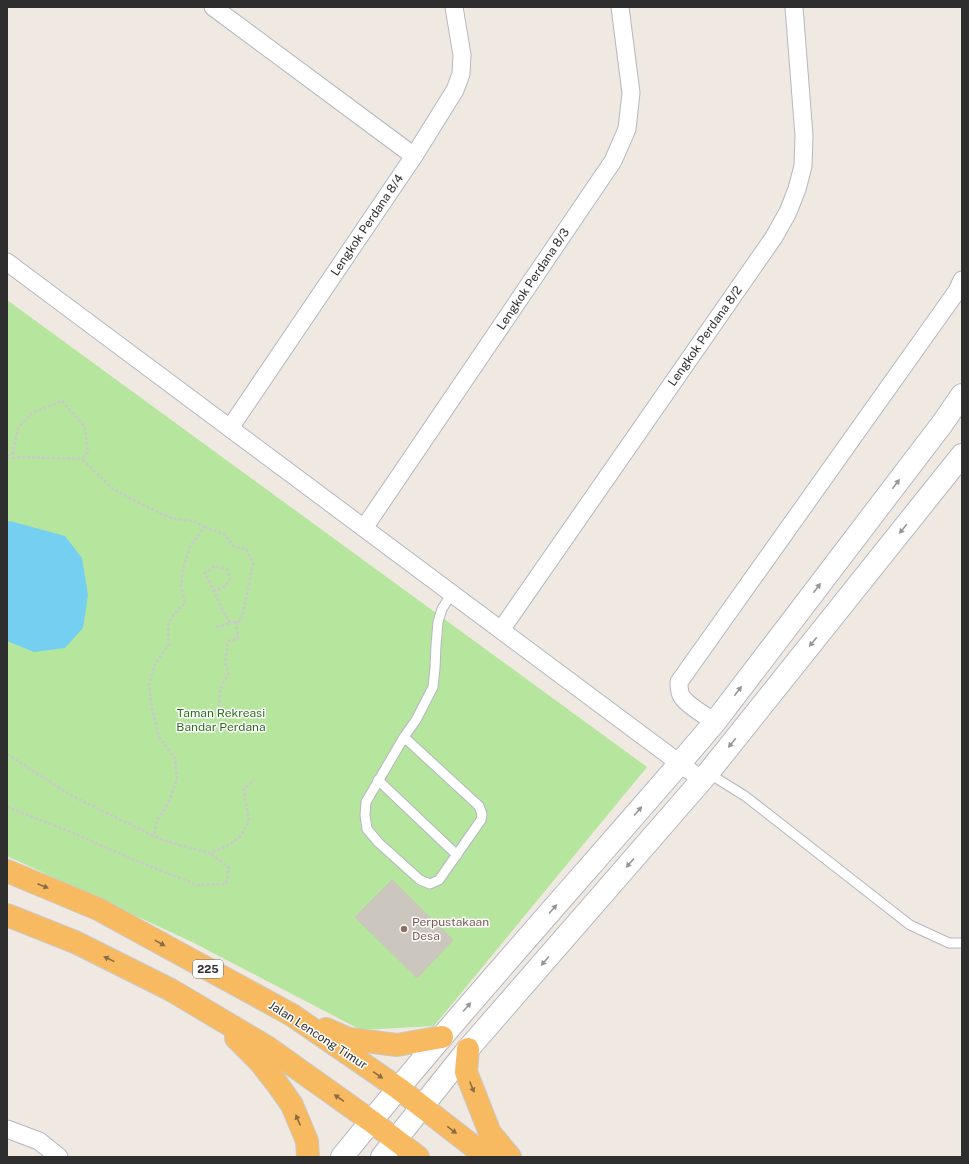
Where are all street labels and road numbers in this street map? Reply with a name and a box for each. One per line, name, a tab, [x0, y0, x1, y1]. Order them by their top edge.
street label: Lengkok Perdana 8/4	[328, 171, 406, 278]
street label: Lengkok Perdana 8/3	[494, 226, 572, 332]
street label: Lengkok Perdana 8/2	[665, 283, 745, 389]
road number: 225	[193, 960, 223, 978]
street label: Jalan Lencong Timur	[266, 998, 370, 1072]

